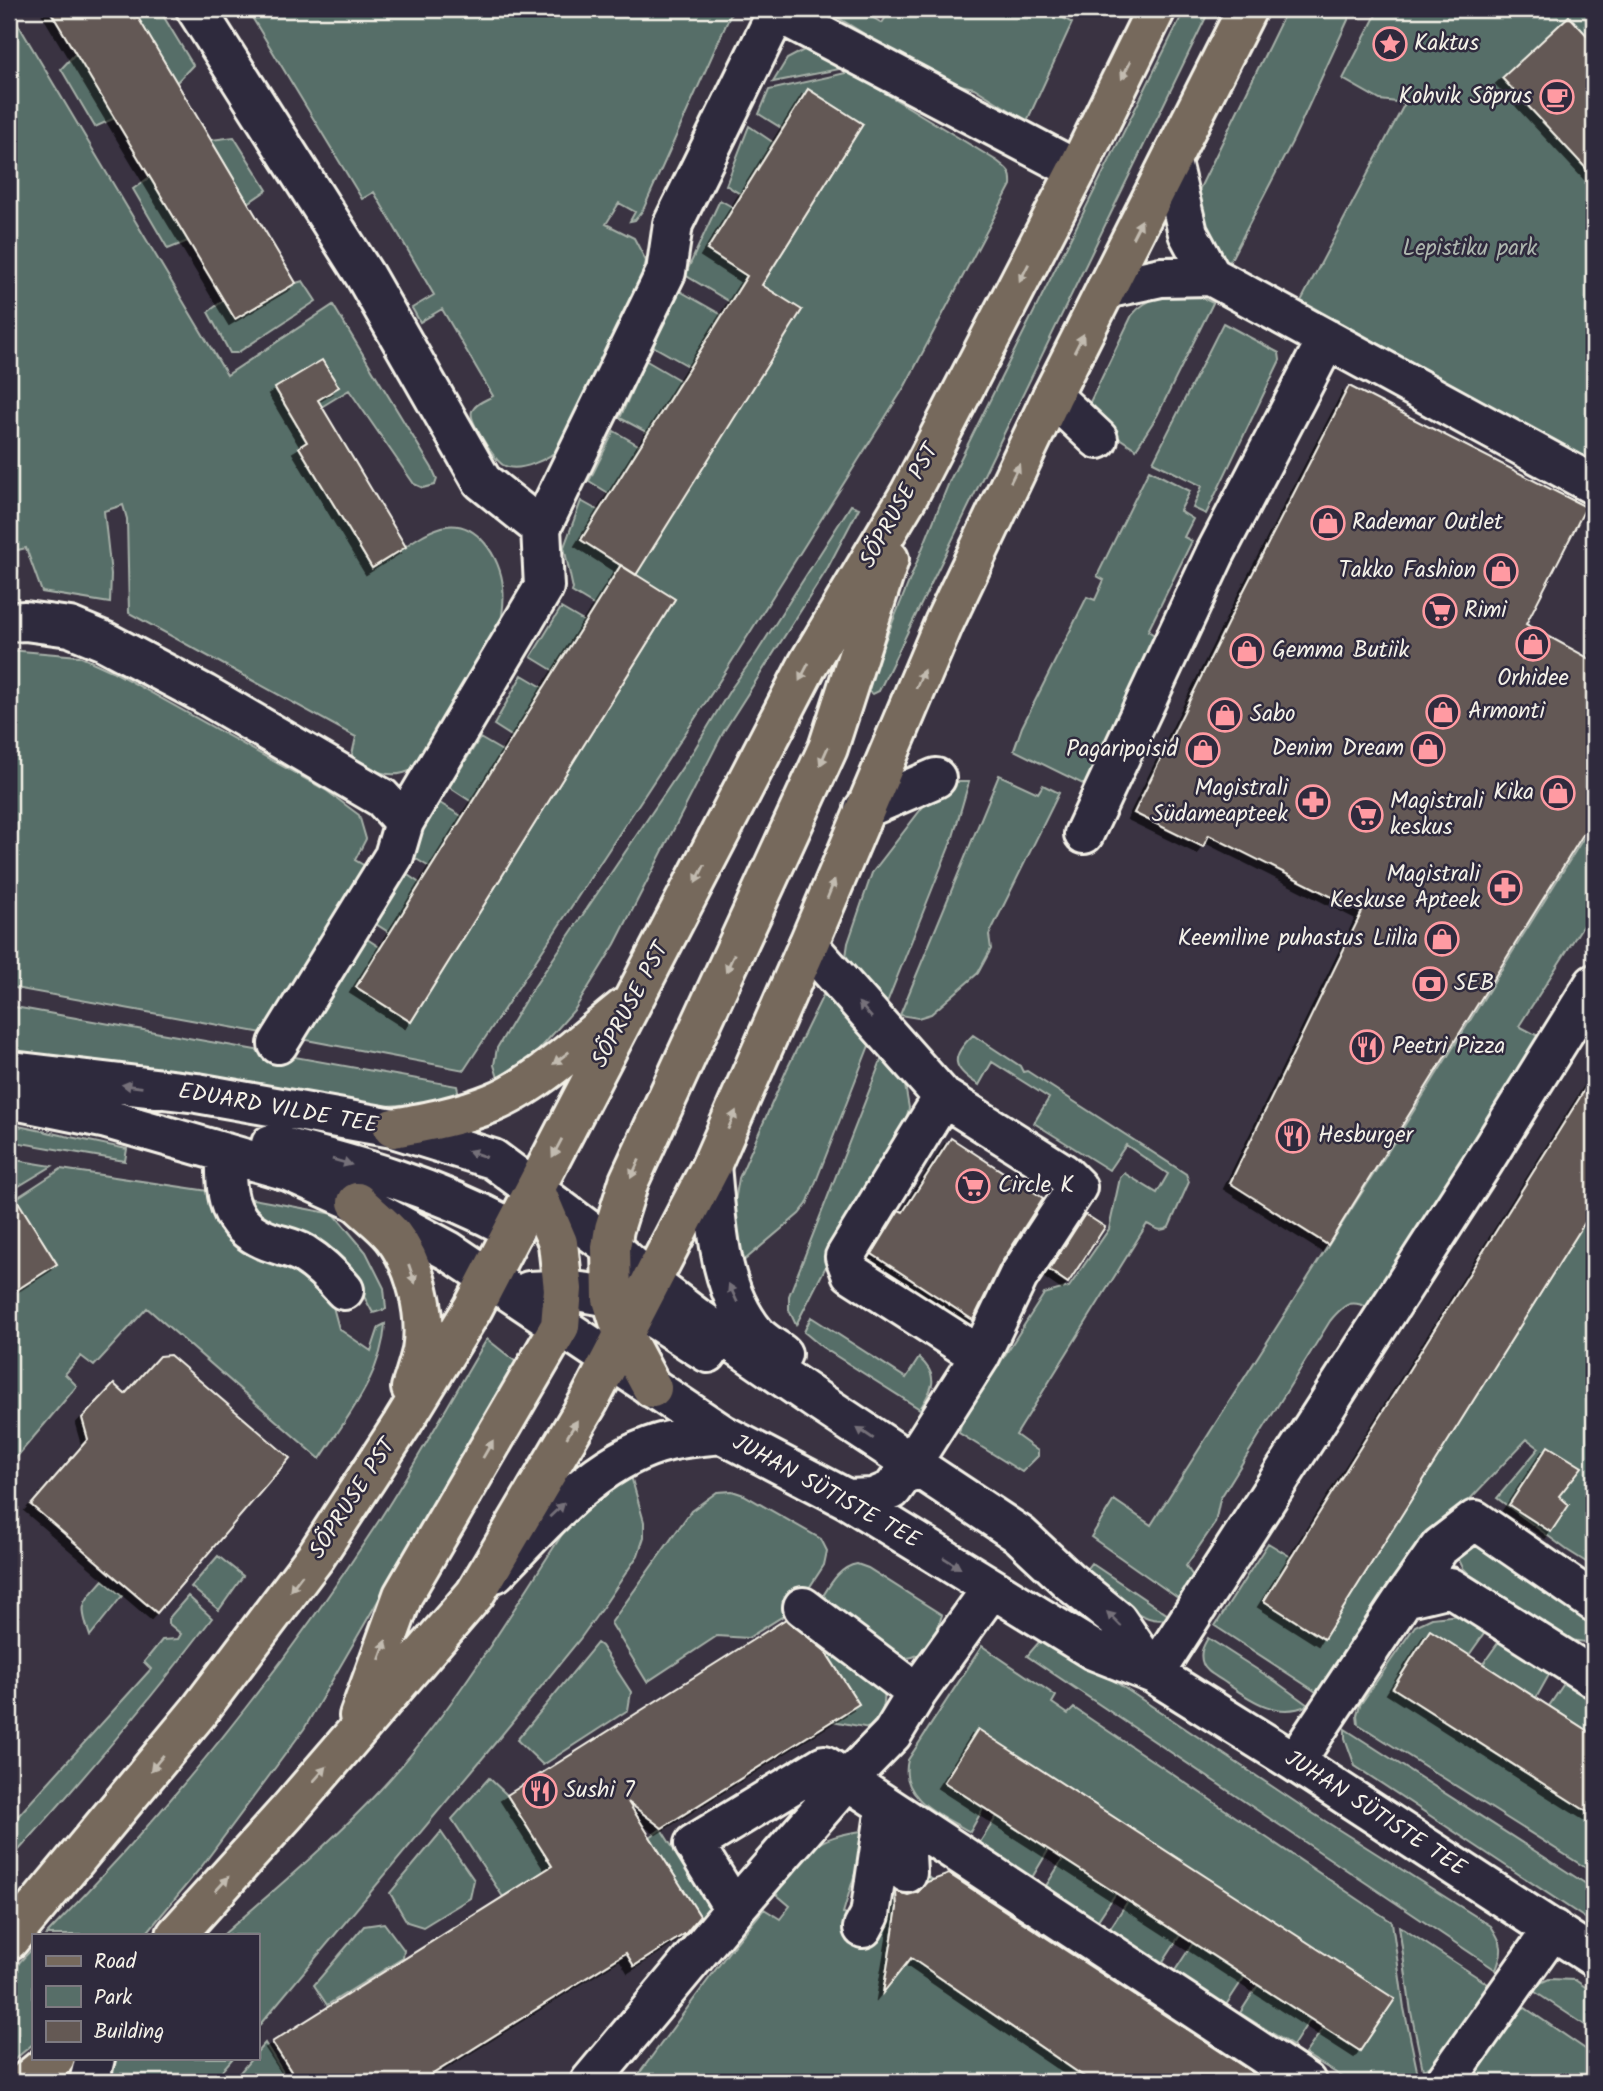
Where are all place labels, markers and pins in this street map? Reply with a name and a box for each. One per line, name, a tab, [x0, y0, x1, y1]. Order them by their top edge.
place icon: Kaktus	[1371, 25, 1409, 63]
place label: Kaktus	[1414, 26, 1479, 62]
cafe icon: Kohvik Sõprus	[1538, 78, 1576, 116]
place label: Kohvik Sõprus	[1398, 79, 1532, 115]
shop icon: Rademar Outlet	[1309, 504, 1347, 542]
place label: Rademar Outlet	[1352, 505, 1504, 541]
shop icon: Takko Fashion	[1482, 552, 1520, 590]
place label: Takko Fashion	[1339, 553, 1476, 589]
supermarket icon: Rimi	[1421, 592, 1459, 630]
place label: Rimi	[1464, 593, 1508, 629]
shop icon: Orhidee	[1514, 625, 1552, 663]
shop icon: Gemma Butiik	[1228, 632, 1266, 670]
place label: Gemma Butiik	[1272, 633, 1410, 669]
place label: Orhidee	[1497, 661, 1569, 697]
shop icon: Armonti	[1424, 693, 1462, 731]
place label: Armonti	[1468, 694, 1546, 730]
shop icon: Sabo	[1206, 696, 1244, 734]
place label: Sabo	[1250, 697, 1296, 733]
shop icon: Denim Dream	[1409, 730, 1447, 768]
shop icon: Pagaripoisid	[1184, 731, 1222, 769]
place label: Denim Dream	[1272, 731, 1404, 767]
place label: Pagaripoisid	[1066, 732, 1179, 768]
place label: Magistrali Südameapteek	[1152, 771, 1290, 833]
shop icon: Kika	[1539, 774, 1577, 812]
place label: Kika	[1493, 775, 1534, 811]
pharmacy icon: Magistrali Südameapteek	[1294, 783, 1332, 821]
place label: Magistrali keskus	[1390, 784, 1485, 846]
supermarket icon: Magistrali keskus	[1347, 796, 1385, 834]
place label: Magistrali Keskuse Apteek	[1330, 857, 1482, 919]
pharmacy icon: Magistrali Keskuse Apteek	[1486, 869, 1524, 907]
shop icon: Keemiline puhastus Liilia	[1423, 920, 1461, 958]
place label: Keemiline puhastus Liilia	[1178, 921, 1418, 957]
bank icon: SEB	[1411, 965, 1449, 1003]
place label: SEB	[1454, 966, 1494, 1002]
restaurant icon: Peetri Pizza	[1348, 1028, 1386, 1066]
place label: Peetri Pizza	[1392, 1029, 1505, 1065]
restaurant icon: Hesburger	[1274, 1117, 1312, 1155]
place label: Hesburger	[1318, 1118, 1415, 1154]
supermarket icon: Circle K	[954, 1167, 992, 1205]
place label: Circle K	[998, 1168, 1074, 1204]
restaurant icon: Sushi 7	[521, 1772, 559, 1810]
place label: Sushi 7	[564, 1773, 636, 1809]

